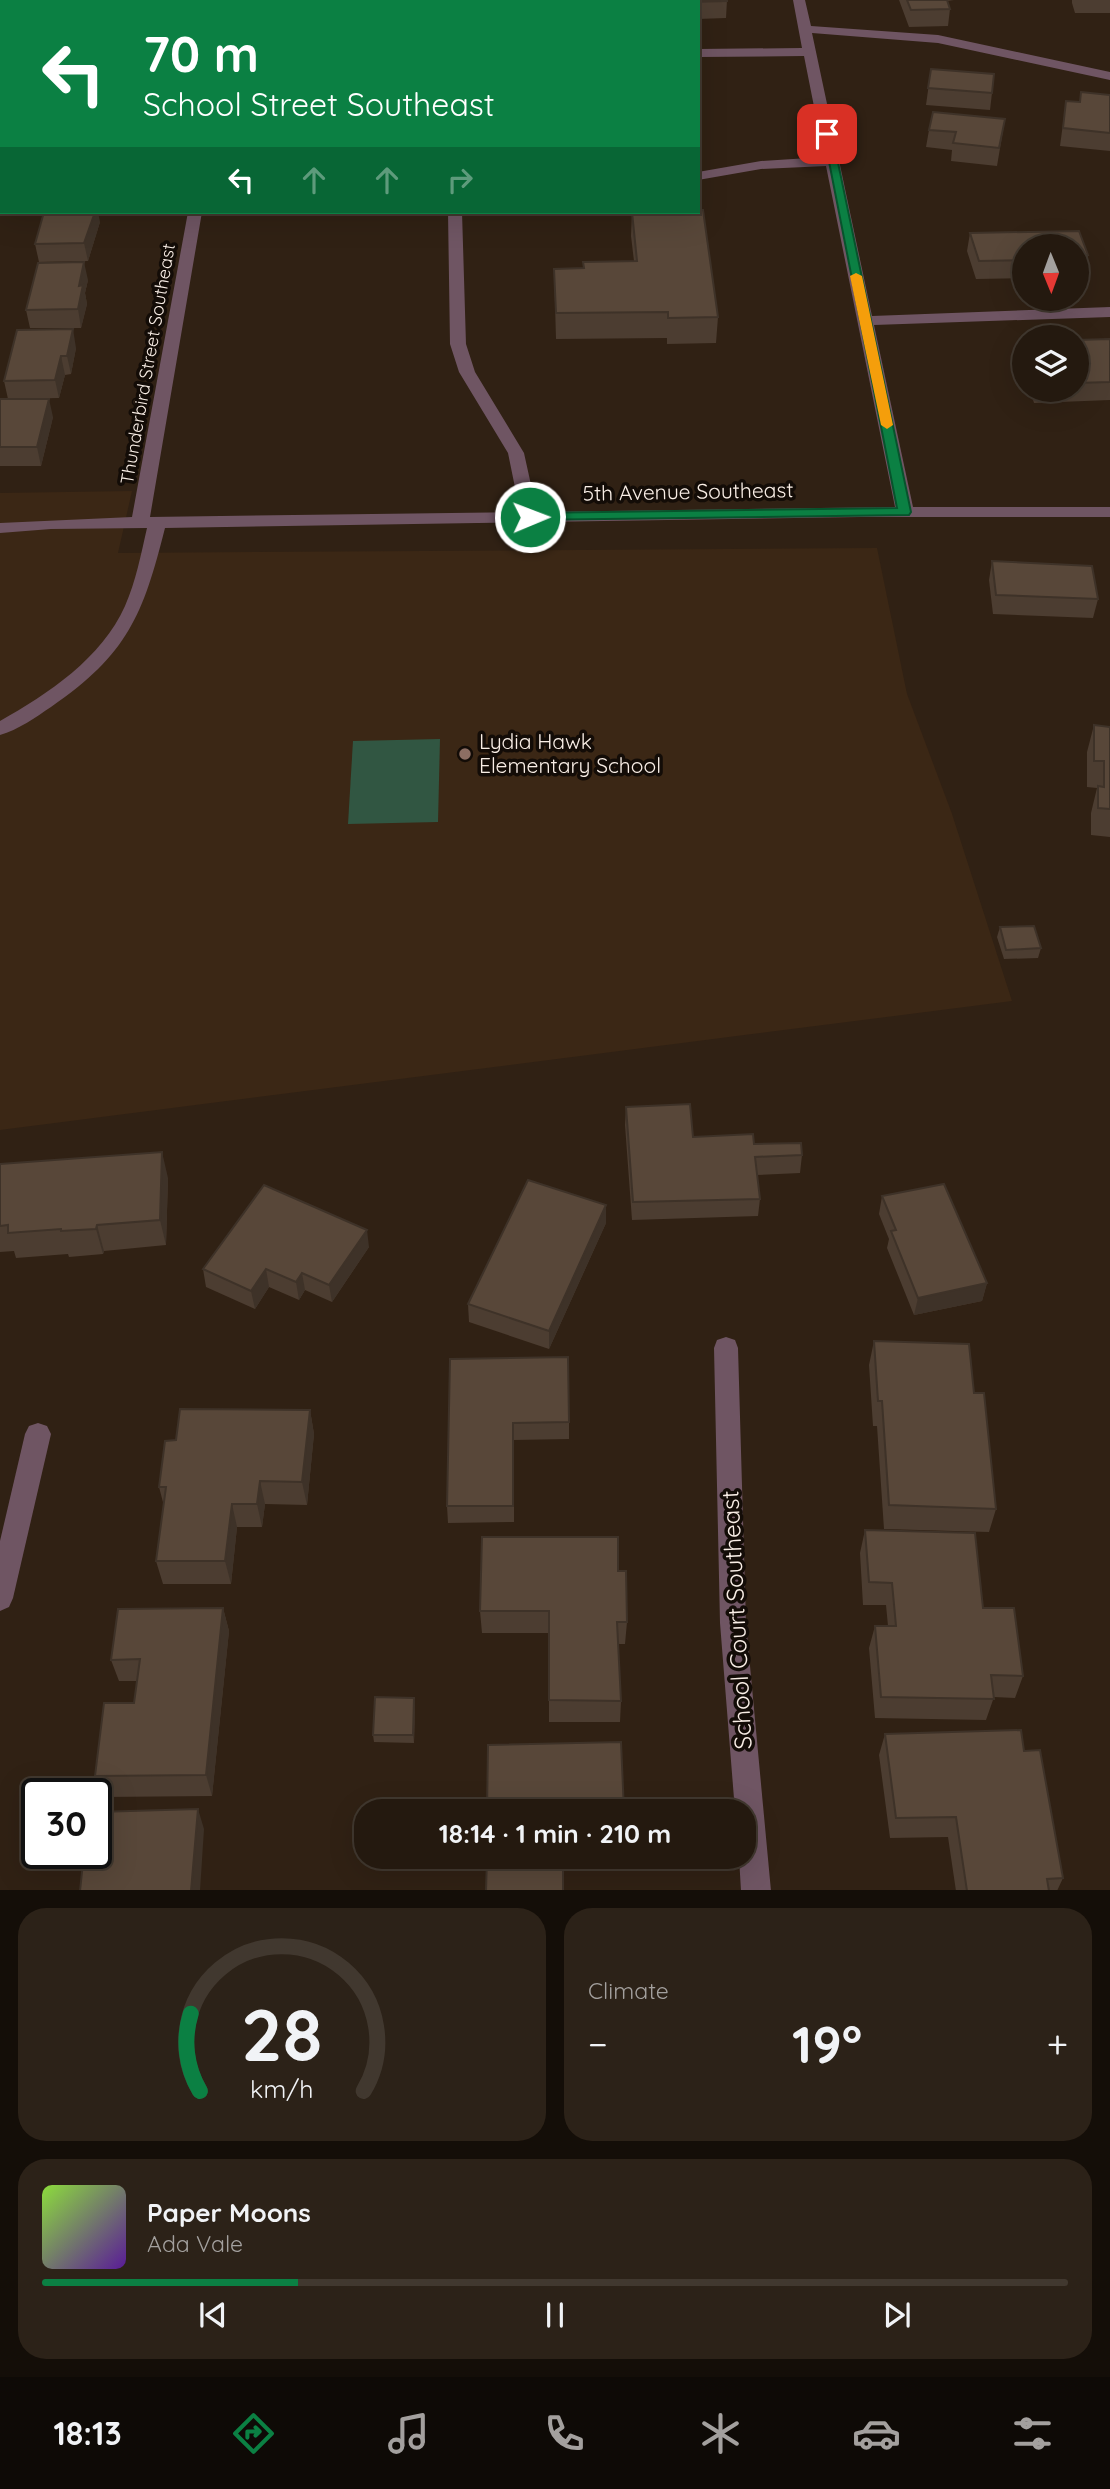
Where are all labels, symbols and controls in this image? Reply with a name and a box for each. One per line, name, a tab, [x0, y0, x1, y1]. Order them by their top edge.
text: 70 m	[143, 23, 259, 84]
icon: left	[28, 28, 119, 119]
text: School Street Southeast	[143, 84, 495, 124]
pin	[797, 104, 857, 164]
icon: arrive	[808, 115, 846, 153]
icon: left	[222, 161, 260, 199]
icon: ahead	[295, 161, 333, 199]
icon: ahead	[368, 161, 406, 199]
icon: right	[441, 161, 479, 199]
north arrow	[1012, 234, 1088, 312]
map controls	[1012, 234, 1089, 402]
street label: Thunderbird Street Southeast	[115, 242, 180, 486]
button: layers	[1012, 325, 1089, 402]
street label: 5th Avenue Southeast	[582, 476, 794, 506]
position arrow	[493, 480, 567, 554]
place label: Lydia Hawk Elementary School	[479, 728, 661, 778]
marker: Lydia Hawk Elementary School	[457, 746, 473, 762]
street label: School Court Southeast	[714, 1490, 758, 1750]
speed limit sign: 30	[21, 1778, 112, 1869]
text: 18:14 · 1 min · 210 m	[439, 1817, 671, 1850]
text: Climate	[588, 1976, 669, 2005]
text: 28	[241, 1988, 323, 2079]
text: 19°	[792, 2011, 862, 2076]
text: −	[588, 2020, 608, 2068]
text: +	[1047, 2020, 1068, 2068]
text: km/h	[250, 2072, 314, 2103]
text: Paper Moons	[147, 2196, 311, 2229]
text: Ada Vale	[147, 2229, 243, 2258]
icon: previous	[194, 2296, 232, 2334]
icon: pause	[536, 2296, 574, 2334]
icon: next	[878, 2296, 916, 2334]
icon: directions	[229, 2409, 278, 2458]
icon: music	[384, 2409, 433, 2458]
icon: phone	[540, 2409, 589, 2458]
icon: climate	[696, 2409, 745, 2458]
icon: car	[852, 2409, 901, 2458]
icon: filters	[1008, 2409, 1057, 2458]
text: 18:13	[53, 2413, 122, 2453]

